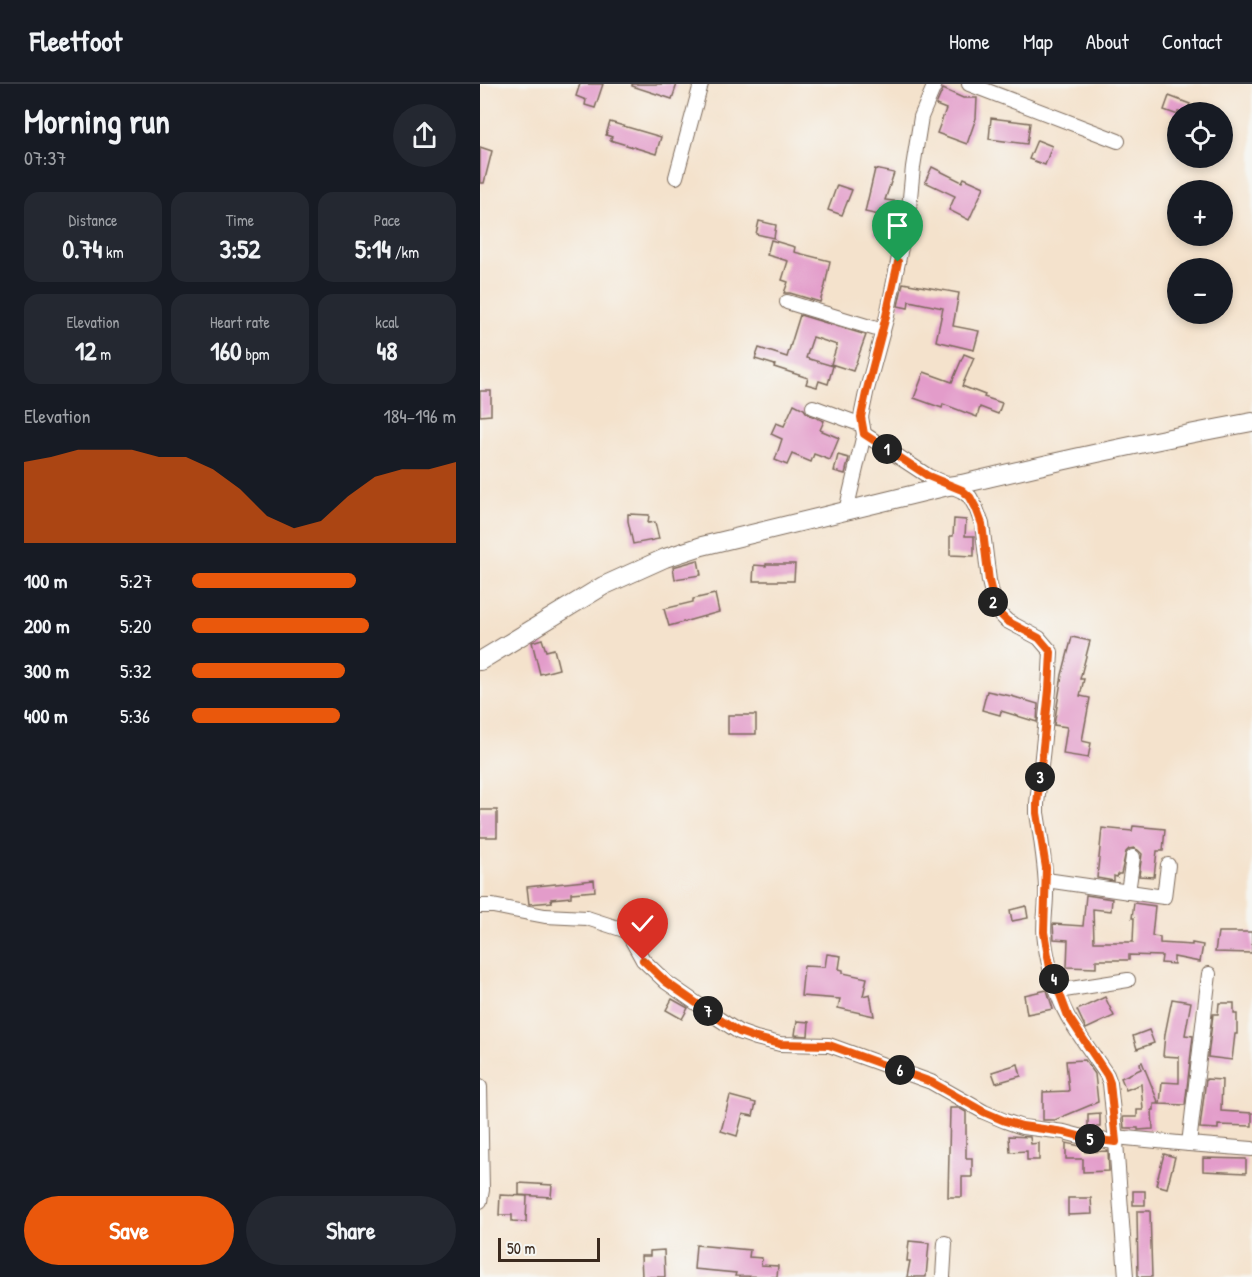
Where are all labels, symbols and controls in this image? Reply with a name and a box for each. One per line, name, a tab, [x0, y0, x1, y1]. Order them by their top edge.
text: Fleetfoot	[30, 22, 122, 60]
text: Home	[949, 27, 990, 56]
text: Map	[1023, 27, 1053, 56]
text: About	[1086, 27, 1129, 56]
text: Contact	[1162, 27, 1222, 56]
text: Morning run	[24, 99, 170, 143]
map controls	[1167, 102, 1233, 324]
button: locate	[1167, 102, 1233, 168]
button: share	[393, 104, 456, 167]
text: 07:37	[24, 144, 66, 171]
button: +	[1167, 180, 1233, 246]
pin	[872, 200, 923, 262]
text: Distance	[69, 209, 117, 231]
text: Time	[226, 209, 254, 231]
text: Pace	[374, 209, 400, 231]
icon: arrive	[881, 209, 914, 242]
text: 0.74	[62, 231, 102, 266]
text: 3:52	[220, 231, 260, 266]
text: 5:14	[355, 231, 391, 266]
text: km	[102, 241, 124, 263]
text: /km	[391, 241, 419, 263]
button: −	[1167, 258, 1233, 324]
text: Elevation	[66, 311, 120, 333]
text: Heart rate	[210, 311, 270, 333]
text: kcal	[375, 311, 399, 333]
text: 12	[75, 333, 97, 368]
text: 160	[210, 333, 242, 368]
text: 48	[376, 333, 398, 368]
text: m	[97, 343, 111, 365]
text: bpm	[242, 343, 270, 365]
text: Elevation	[24, 402, 90, 429]
text: 184–196 m	[383, 402, 456, 429]
pin: 1	[872, 434, 902, 464]
text: 1	[884, 438, 890, 460]
text: 100 m	[24, 567, 67, 594]
text: 5:27	[120, 567, 152, 594]
pin: 2	[978, 587, 1008, 617]
text: 2	[989, 591, 997, 613]
text: 200 m	[24, 612, 69, 639]
text: 5:20	[120, 612, 151, 639]
text: 300 m	[24, 657, 69, 684]
text: 5:32	[120, 657, 151, 684]
text: 400 m	[24, 702, 68, 729]
text: 5:36	[120, 702, 150, 729]
pin: 3	[1025, 762, 1055, 792]
text: 3	[1036, 766, 1044, 788]
pin	[617, 898, 668, 960]
icon: check	[626, 907, 659, 940]
pin: 4	[1039, 964, 1069, 994]
text: 4	[1051, 968, 1057, 990]
pin: 7	[693, 996, 723, 1026]
text: 7	[704, 1000, 712, 1022]
pin: 6	[885, 1055, 915, 1085]
text: 6	[897, 1059, 903, 1081]
pin: 5	[1075, 1124, 1105, 1154]
text: 5	[1087, 1128, 1093, 1150]
button: Save	[24, 1196, 234, 1265]
button: Share	[246, 1196, 456, 1265]
scale bar	[498, 1235, 600, 1262]
text: 50 m	[507, 1237, 536, 1259]

